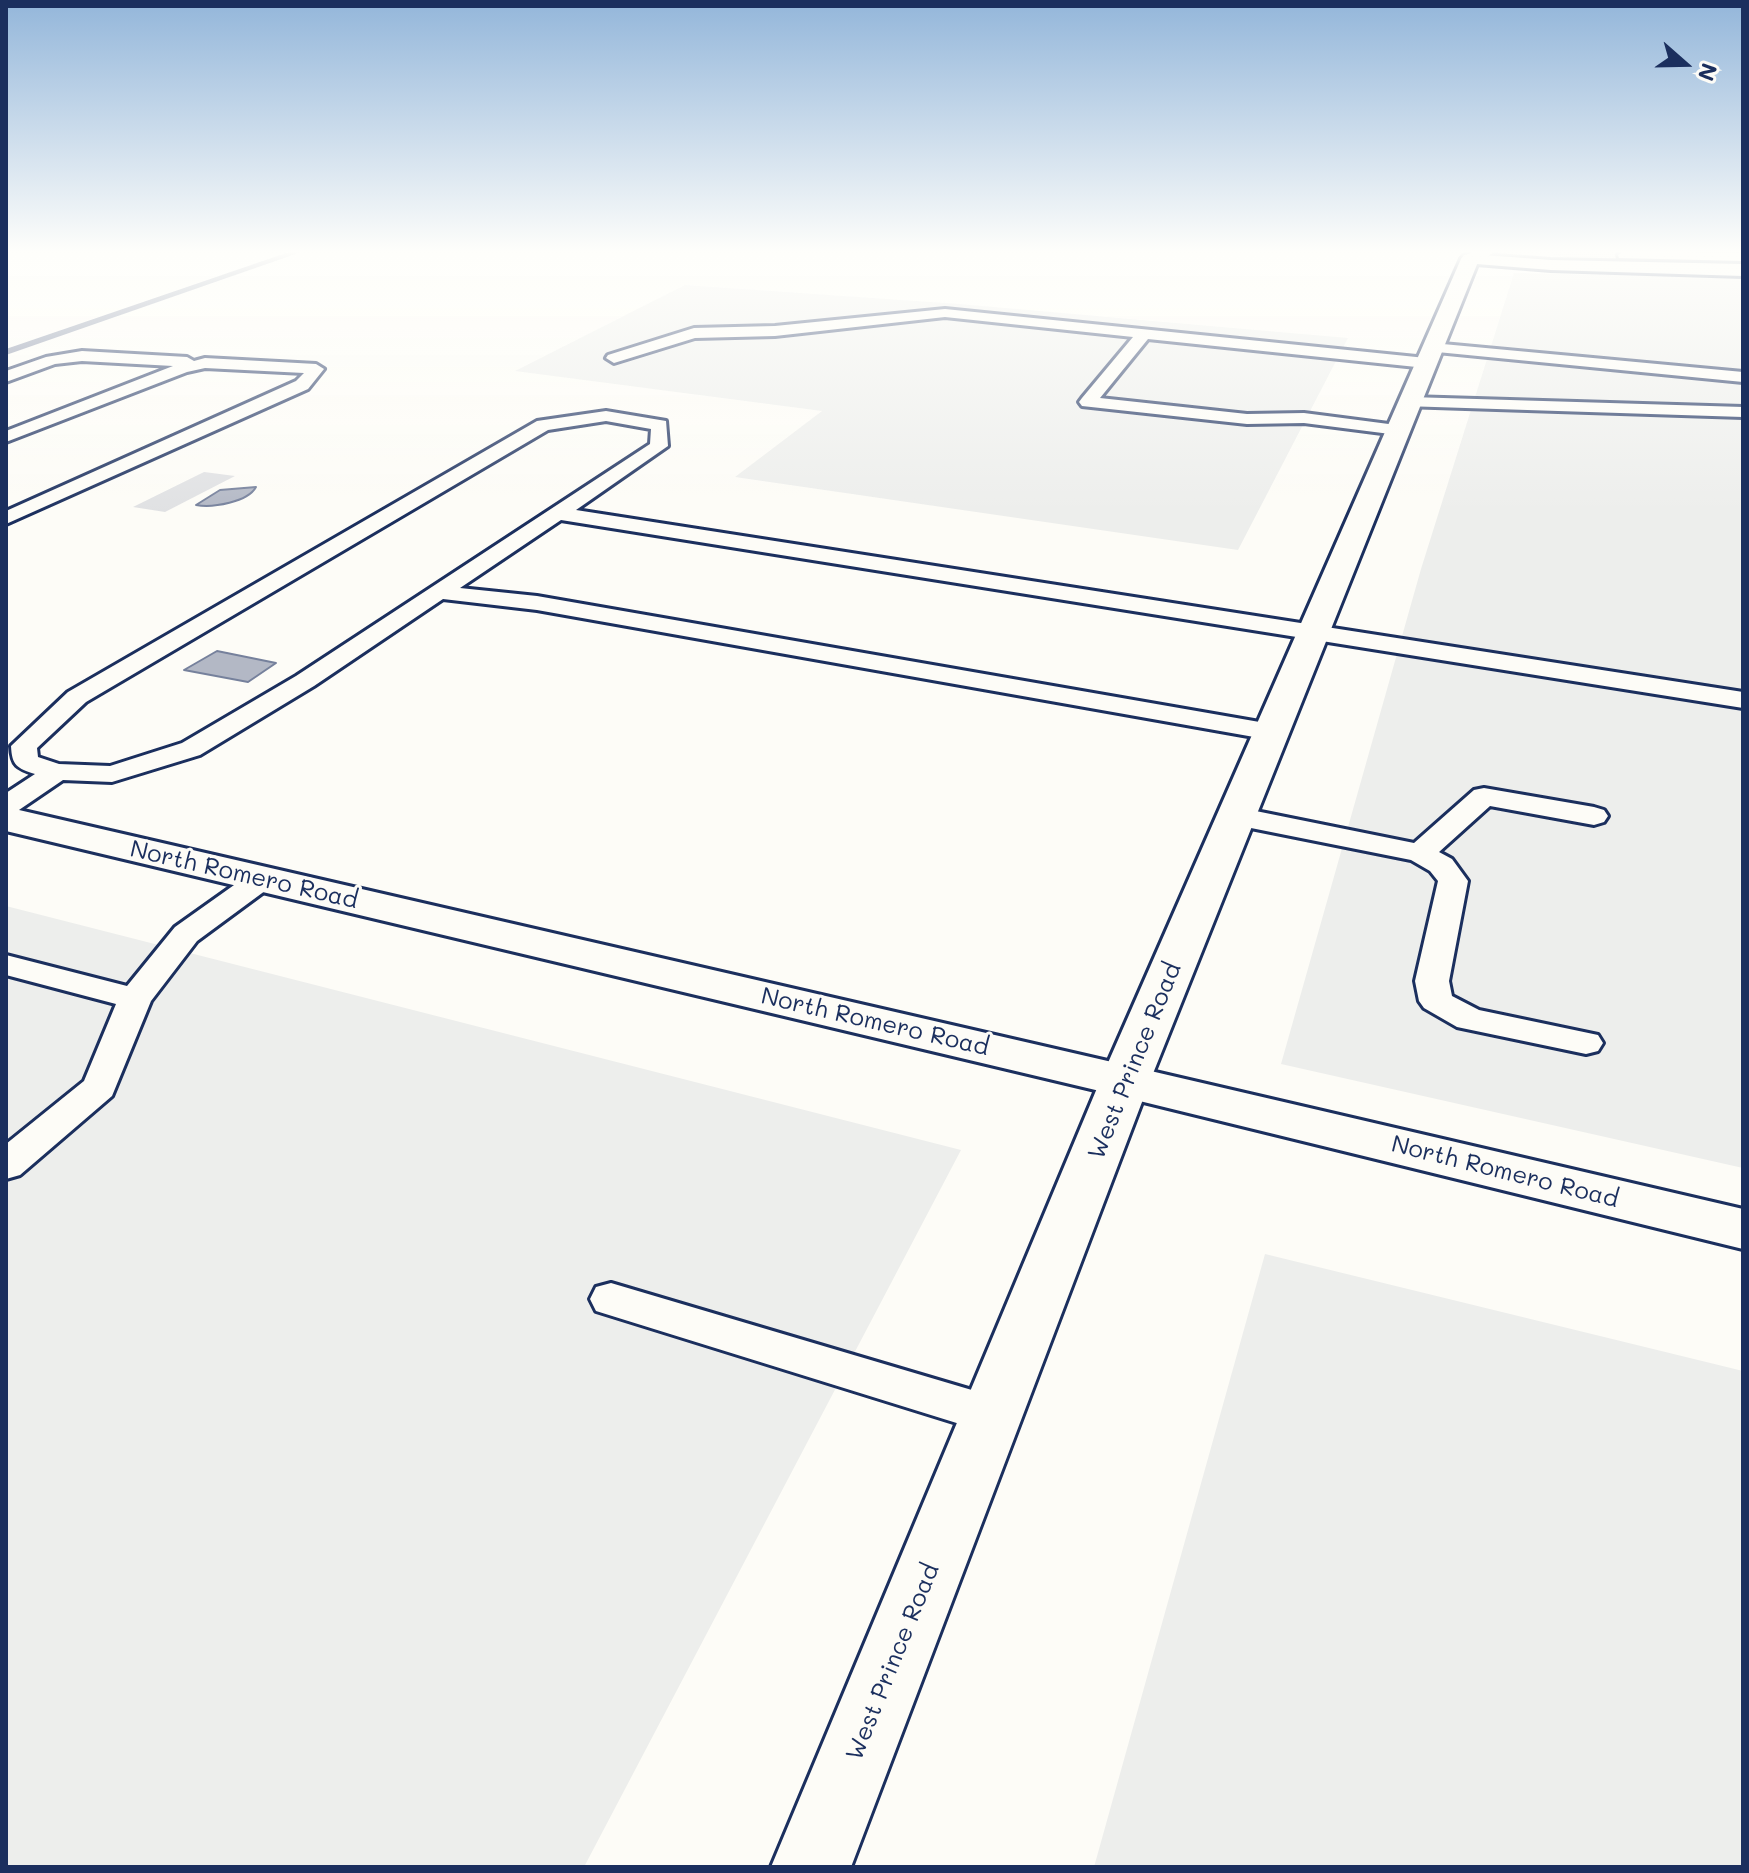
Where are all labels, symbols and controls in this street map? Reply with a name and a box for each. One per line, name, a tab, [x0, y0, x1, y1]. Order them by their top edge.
north arrow	[1645, 24, 1725, 104]
text: N	[1692, 60, 1725, 85]
street label: North Romero Road	[127, 835, 361, 915]
street label: West Prince Road	[1082, 958, 1188, 1164]
street label: North Romero Road	[758, 982, 992, 1062]
street label: North Romero Road	[1388, 1130, 1622, 1214]
street label: West Prince Road	[840, 1559, 946, 1765]

